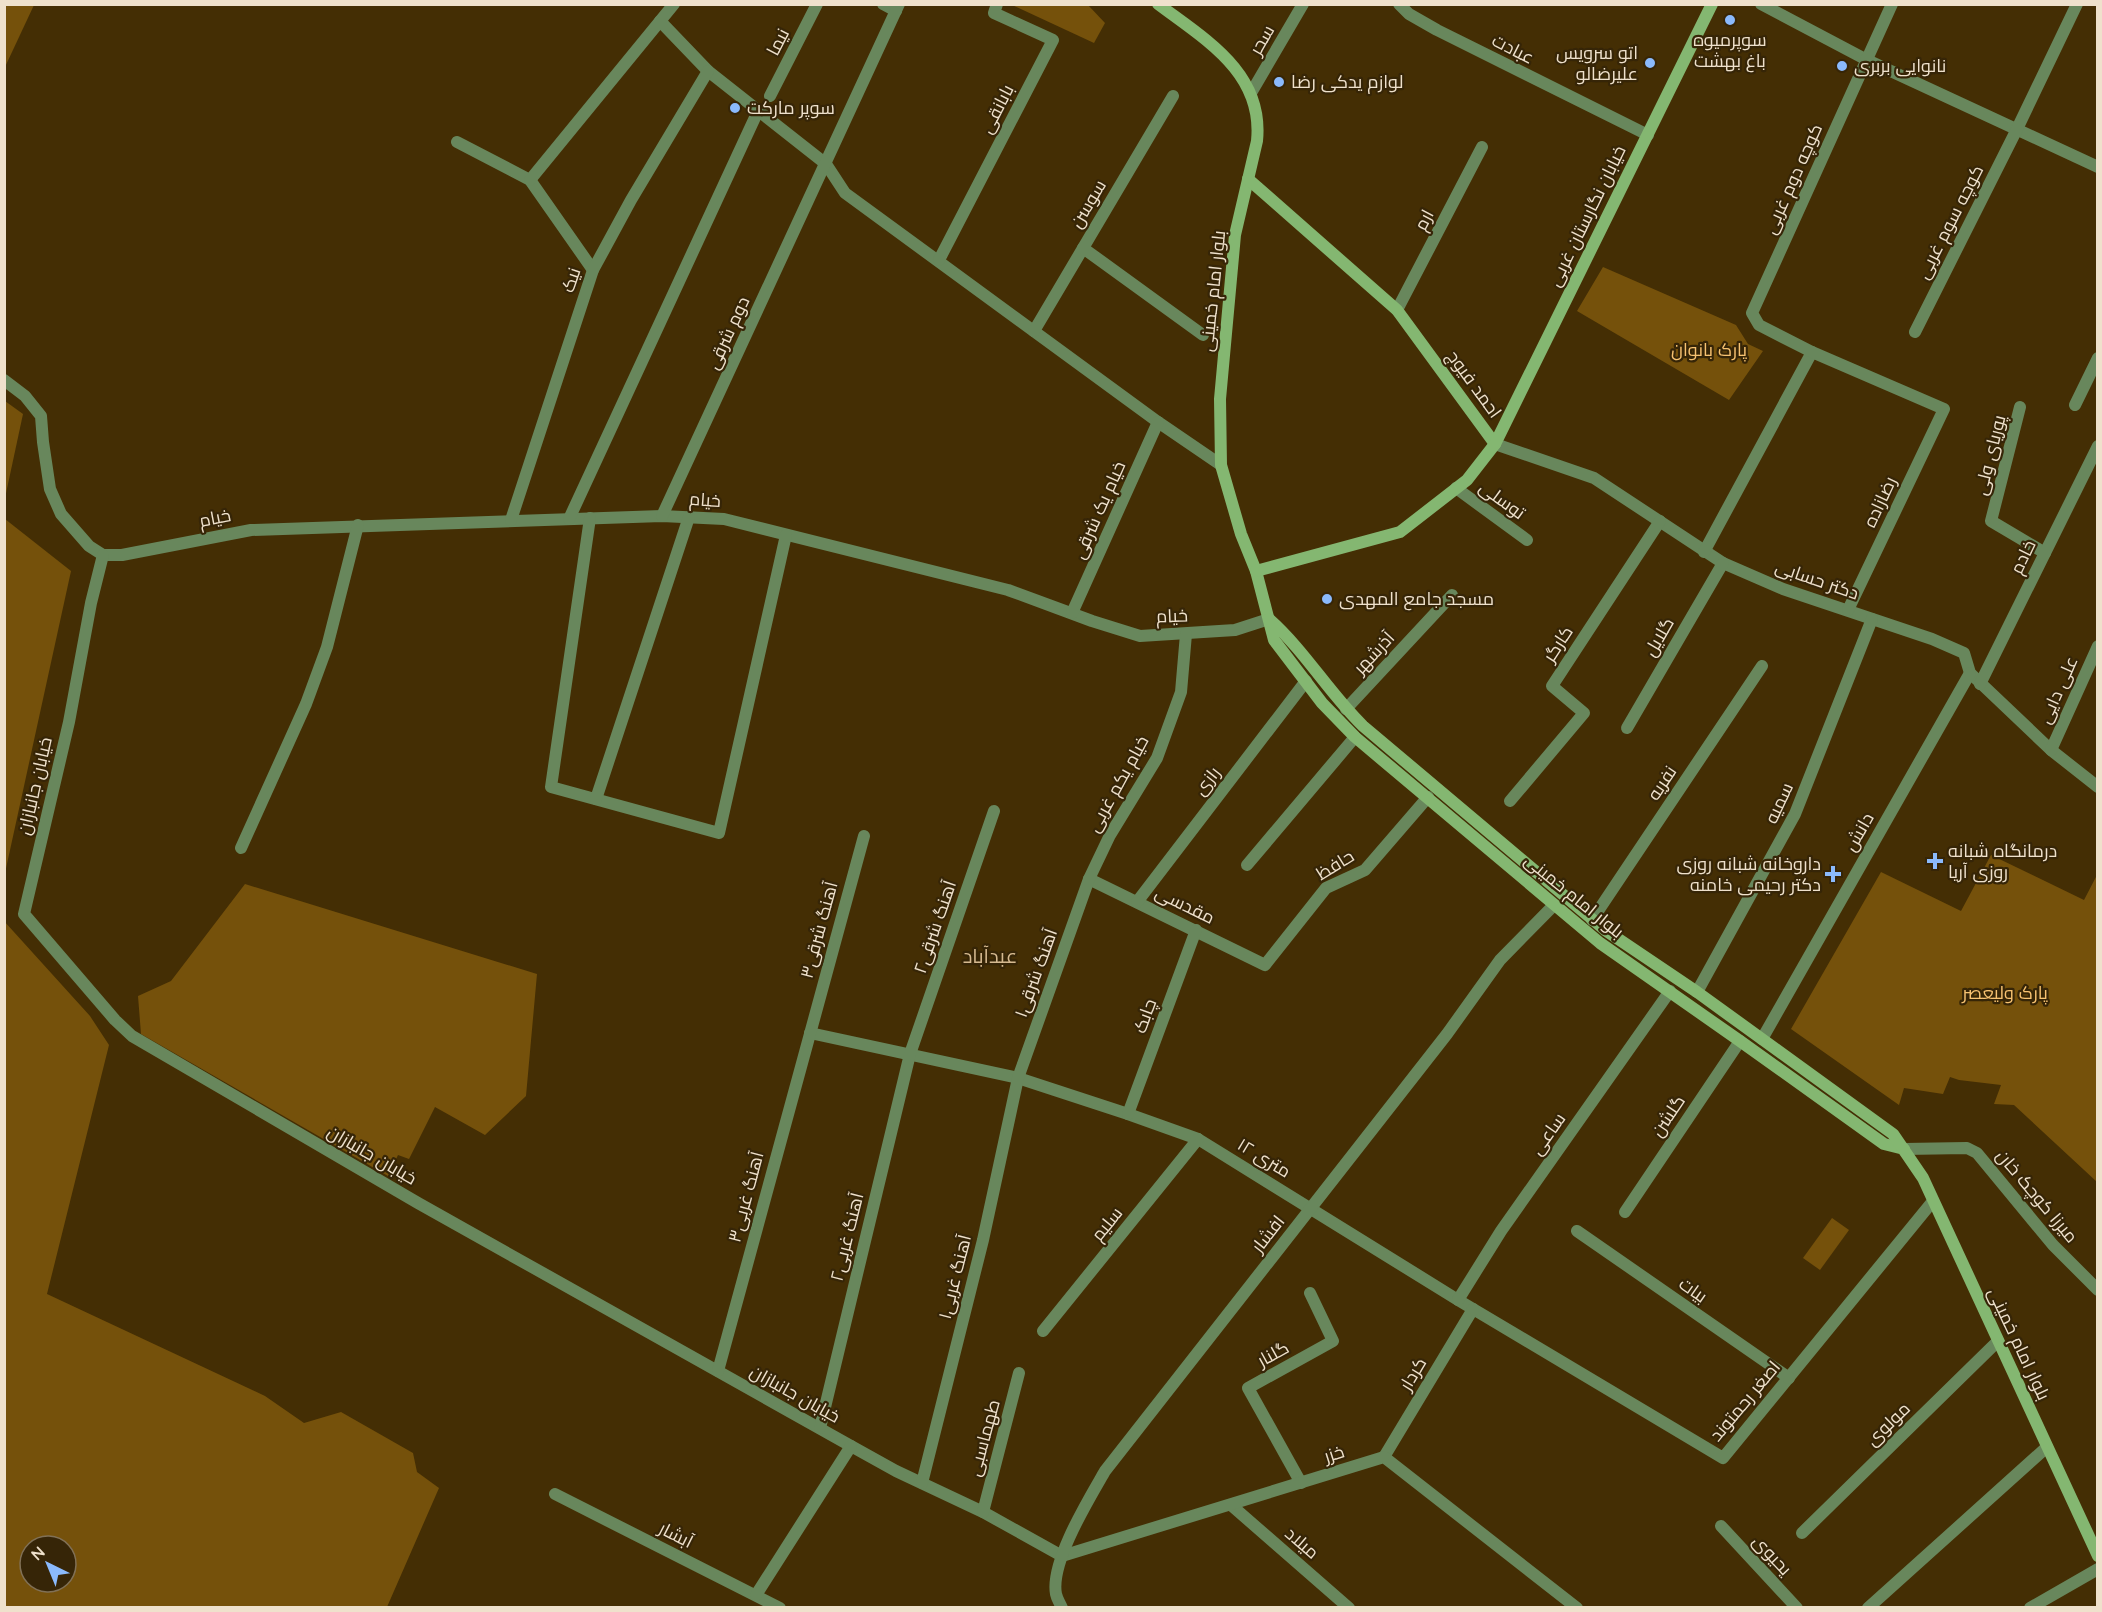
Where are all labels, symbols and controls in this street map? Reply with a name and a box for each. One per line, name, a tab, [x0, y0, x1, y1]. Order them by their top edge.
marker: سوپرمیوه باغ بهشت	[1723, 13, 1737, 27]
street label: سحر	[1243, 21, 1279, 60]
street label: نیما	[761, 24, 794, 59]
street label: عبادت	[1488, 28, 1538, 69]
place label: سوپرمیوه باغ بهشت	[1693, 28, 1767, 73]
place label: اتو سرویس علیرضالو	[1556, 41, 1638, 85]
place label: نانوایی بربری	[1854, 54, 1946, 77]
marker: اتو سرویس علیرضالو	[1643, 56, 1657, 70]
marker: نانوایی بربری	[1835, 59, 1849, 73]
place label: لوازم یدکی رضا	[1291, 70, 1403, 94]
marker: لوازم یدکی رضا	[1272, 75, 1286, 89]
street label: بابانقی	[974, 80, 1019, 137]
place label: سوپر مارکت	[747, 96, 835, 120]
marker: سوپر مارکت	[728, 101, 742, 115]
street label: کوچه دوم غربی	[1758, 120, 1828, 238]
street label: خیابان نگارستان غربی	[1542, 141, 1631, 290]
street label: کوچه سوم غربی	[1911, 161, 1989, 283]
street label: سوسن	[1064, 175, 1111, 232]
street label: ارم	[1409, 205, 1439, 235]
street label: بلوار امام خمینی	[1195, 229, 1231, 353]
street label: نیک	[556, 264, 585, 295]
street label: دوم شرقی	[701, 293, 755, 373]
park label: پارک بانوان	[1671, 338, 1747, 362]
street label: احمد فیوج	[1441, 345, 1507, 423]
street label: پوریای ولی	[1968, 412, 2012, 498]
street label: خیام یک شرقی	[1067, 457, 1131, 563]
street label: رضازاده	[1858, 473, 1901, 531]
street label: توسلی	[1475, 475, 1530, 524]
street label: خیام	[688, 487, 722, 513]
street label: خیام	[197, 503, 233, 533]
street label: خادم	[2004, 536, 2042, 578]
street label: دکتر حسابی	[1772, 554, 1862, 605]
place label: مسجد جامع المهدی	[1339, 587, 1494, 611]
marker: مسجد جامع المهدی	[1320, 592, 1334, 606]
street label: خیام	[1156, 603, 1188, 629]
street label: گلایل	[1638, 613, 1679, 661]
street label: کارگر	[1537, 621, 1578, 667]
street label: آذرشهر	[1347, 626, 1399, 680]
street label: علی دایی	[2033, 653, 2083, 727]
street label: خیام یکم غربی	[1082, 731, 1154, 837]
street label: خیابان جانبازان	[12, 735, 57, 837]
street label: نفریه	[1642, 761, 1681, 804]
street label: رازی	[1188, 762, 1225, 800]
street label: سمیه	[1759, 779, 1798, 827]
street label: دانش	[1838, 808, 1879, 855]
place label: درمانگاه شبانه روزی آریا	[1948, 839, 2057, 883]
street label: حافظ	[1311, 844, 1358, 885]
street label: بلوار امام خمینی	[1519, 848, 1629, 944]
place label: داروخانه شبانه روزی دکتر رحیمی خامنه	[1676, 852, 1821, 896]
marker: درمانگاه شبانه روزی آریا	[1926, 852, 1944, 870]
marker: داروخانه شبانه روزی دکتر رحیمی خامنه	[1826, 867, 1840, 881]
street label: آهنگ شرقی۲	[908, 877, 961, 976]
street label: آهنگ شرقی۳	[795, 879, 843, 981]
street label: مقدسی	[1152, 880, 1219, 929]
street label: آهنگ شرقی۱	[1009, 925, 1062, 1020]
district label: عبدآباد	[963, 943, 1017, 968]
park label: پارک ولیعصر	[1961, 981, 2048, 1005]
street label: چابک	[1128, 996, 1162, 1036]
street label: گلشن	[1645, 1090, 1690, 1141]
street label: ساعی	[1525, 1108, 1570, 1159]
street label: خیابان جانبازان	[323, 1120, 421, 1189]
street label: ۱۲ متری	[1233, 1133, 1295, 1182]
street label: میرزا کوچک خان	[1991, 1144, 2083, 1248]
street label: آهنگ غربی۳	[722, 1149, 769, 1245]
street label: آهنگ غربی۲	[824, 1190, 869, 1283]
street label: سلیم	[1086, 1202, 1128, 1246]
street label: افشار	[1245, 1210, 1289, 1258]
street label: آهنگ غربی۱	[933, 1232, 976, 1322]
street label: بیات	[1675, 1272, 1712, 1308]
street label: بلوار امام خمینی	[1982, 1284, 2056, 1404]
street label: گلنار	[1252, 1336, 1293, 1372]
street label: کردار	[1393, 1353, 1431, 1395]
street label: اصغر رحمتوند	[1704, 1356, 1785, 1446]
street label: خیابان جانبازان	[746, 1359, 845, 1428]
street label: طهماسبی	[962, 1397, 1005, 1479]
street label: مولوی	[1860, 1397, 1915, 1450]
street label: خزر	[1320, 1439, 1347, 1468]
street label: آبشار	[654, 1516, 697, 1553]
street label: میلاد	[1281, 1522, 1324, 1564]
street label: یحیوی	[1748, 1529, 1797, 1580]
north arrow	[18, 1534, 78, 1594]
text: N	[27, 1542, 49, 1564]

